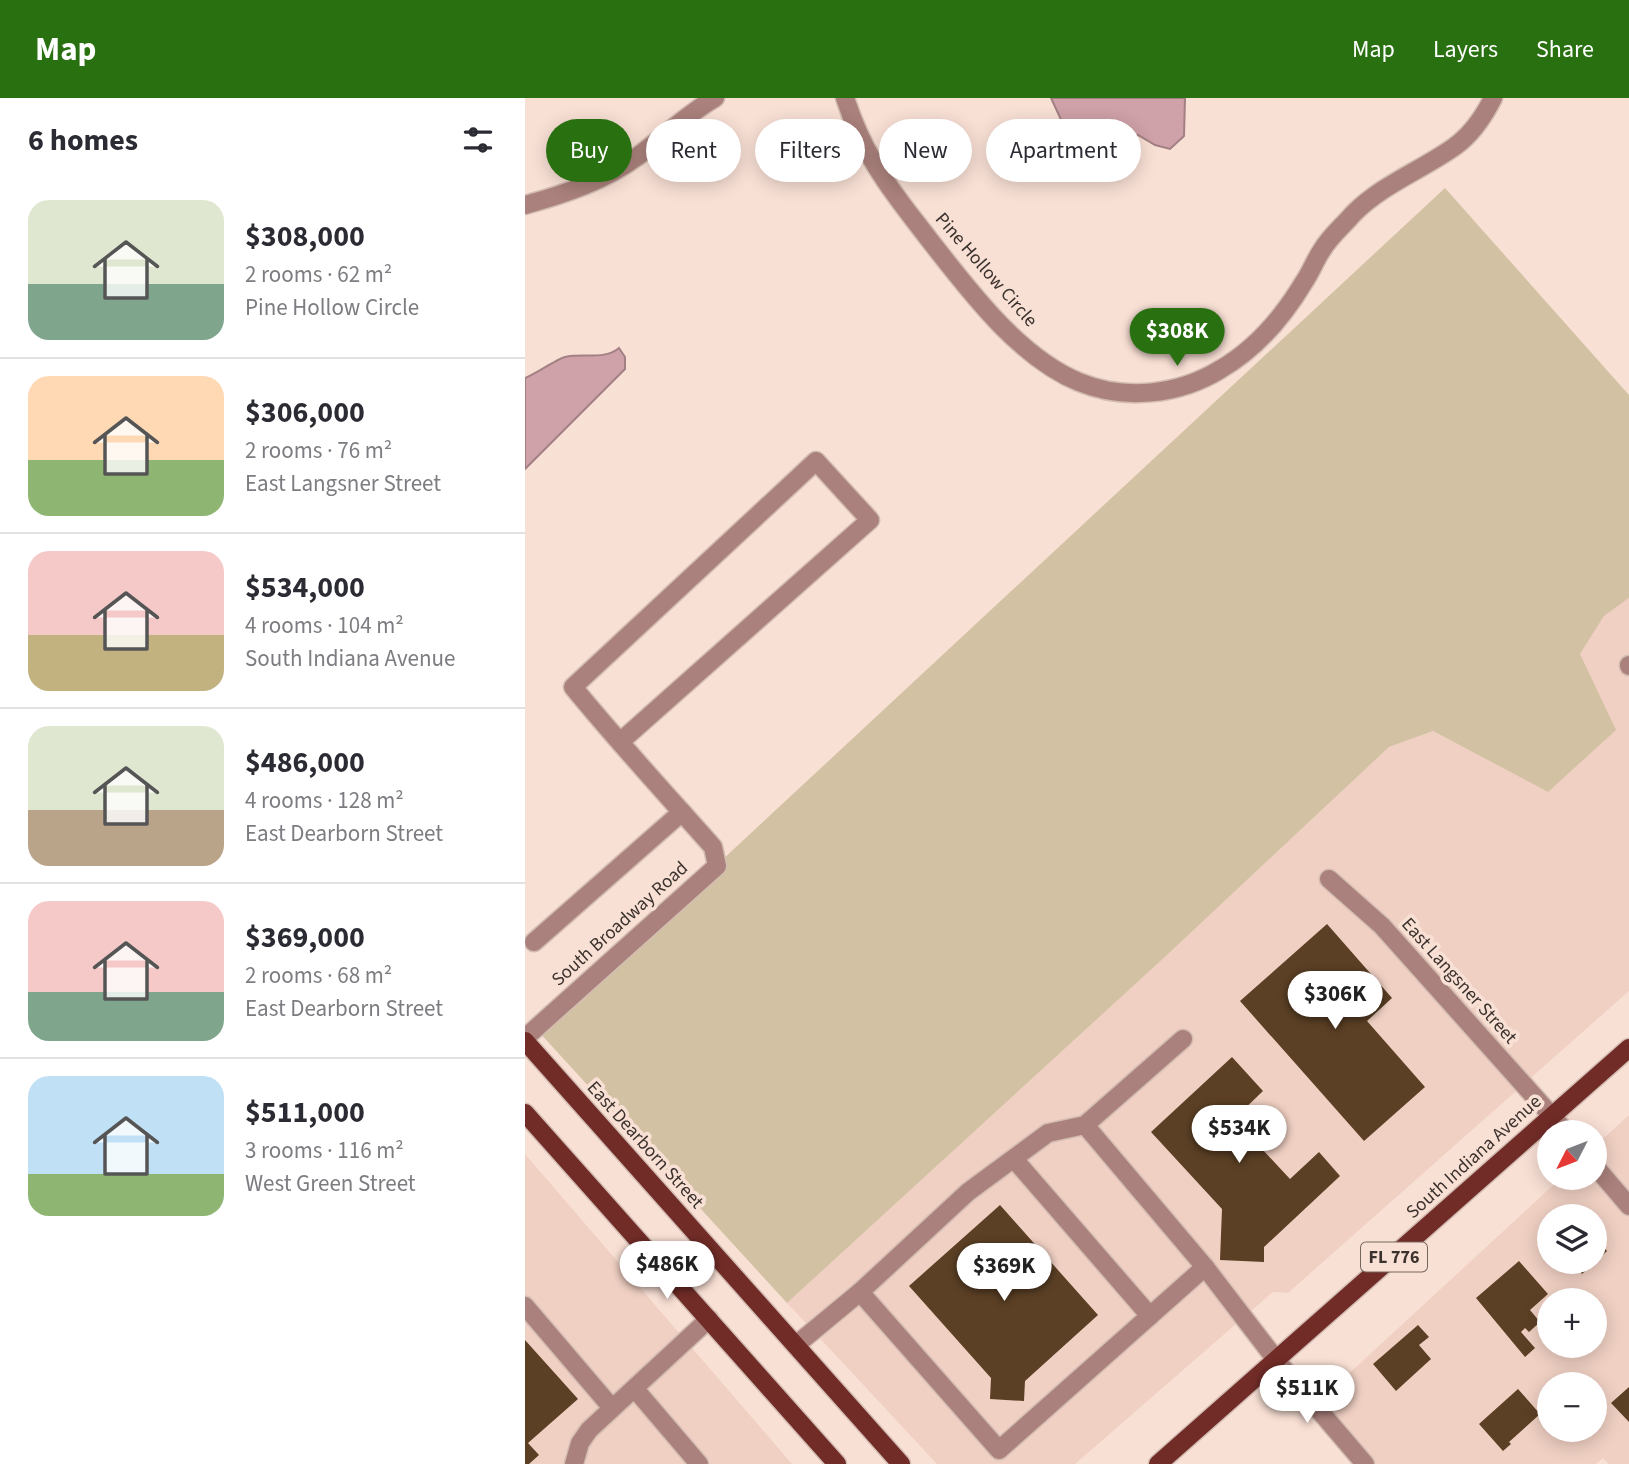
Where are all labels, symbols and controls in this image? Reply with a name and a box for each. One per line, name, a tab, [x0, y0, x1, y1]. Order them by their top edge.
text: Map	[35, 26, 96, 73]
text: Map	[1352, 32, 1395, 67]
text: Layers	[1433, 32, 1498, 67]
text: Share	[1536, 32, 1594, 67]
text: 6 homes	[28, 119, 138, 162]
chip: Buy	[546, 119, 632, 182]
chip: Rent	[646, 119, 741, 182]
chip: Filters	[755, 119, 865, 182]
chip: New	[879, 119, 972, 182]
chip: Apartment	[986, 119, 1141, 182]
icon: filters	[459, 121, 497, 159]
street label: Pine Hollow Circle	[929, 207, 1043, 333]
text: $308,000	[245, 215, 365, 258]
icon: home	[84, 228, 168, 312]
text: 2 rooms · 62 m²	[245, 258, 392, 291]
text: Pine Hollow Circle	[245, 291, 419, 324]
pin: $308K	[1128, 308, 1226, 368]
text: $308K	[1146, 314, 1208, 347]
text: $306,000	[245, 391, 365, 434]
icon: home	[84, 404, 168, 488]
text: 2 rooms · 76 m²	[245, 434, 392, 467]
text: East Langsner Street	[245, 467, 441, 500]
text: $534,000	[245, 566, 365, 609]
icon: home	[84, 579, 168, 663]
text: 4 rooms · 104 m²	[245, 609, 404, 642]
text: South Indiana Avenue	[245, 642, 455, 675]
text: $486,000	[245, 741, 365, 784]
icon: home	[84, 754, 168, 838]
text: 4 rooms · 128 m²	[245, 784, 404, 817]
text: East Dearborn Street	[245, 817, 443, 850]
street label: South Broadway Road	[546, 855, 694, 993]
street label: East Langsner Street	[1395, 912, 1524, 1051]
text: $369,000	[245, 916, 365, 959]
icon: home	[84, 929, 168, 1013]
text: 2 rooms · 68 m²	[245, 959, 392, 992]
pin: $306K	[1286, 972, 1384, 1031]
text: $306K	[1304, 977, 1366, 1010]
text: East Dearborn Street	[245, 992, 443, 1025]
street label: East Dearborn Street	[580, 1075, 710, 1215]
street label: South Indiana Avenue	[1400, 1089, 1548, 1225]
text: $511,000	[245, 1091, 365, 1134]
icon: home	[84, 1104, 168, 1188]
pin: $534K	[1190, 1105, 1288, 1165]
text: $534K	[1208, 1111, 1270, 1144]
north arrow	[1537, 1120, 1607, 1190]
map controls	[1537, 1120, 1607, 1442]
text: 3 rooms · 116 m²	[245, 1134, 404, 1167]
text: West Green Street	[245, 1167, 416, 1200]
button: layers	[1537, 1204, 1607, 1274]
pin: $486K	[618, 1242, 716, 1301]
road number: FL 776	[1361, 1242, 1427, 1272]
pin: $369K	[955, 1244, 1053, 1303]
text: $486K	[636, 1247, 698, 1280]
text: $369K	[973, 1249, 1035, 1282]
button: +	[1537, 1288, 1607, 1358]
pin: $511K	[1258, 1366, 1356, 1425]
text: $511K	[1276, 1371, 1338, 1404]
button: −	[1537, 1372, 1607, 1442]

